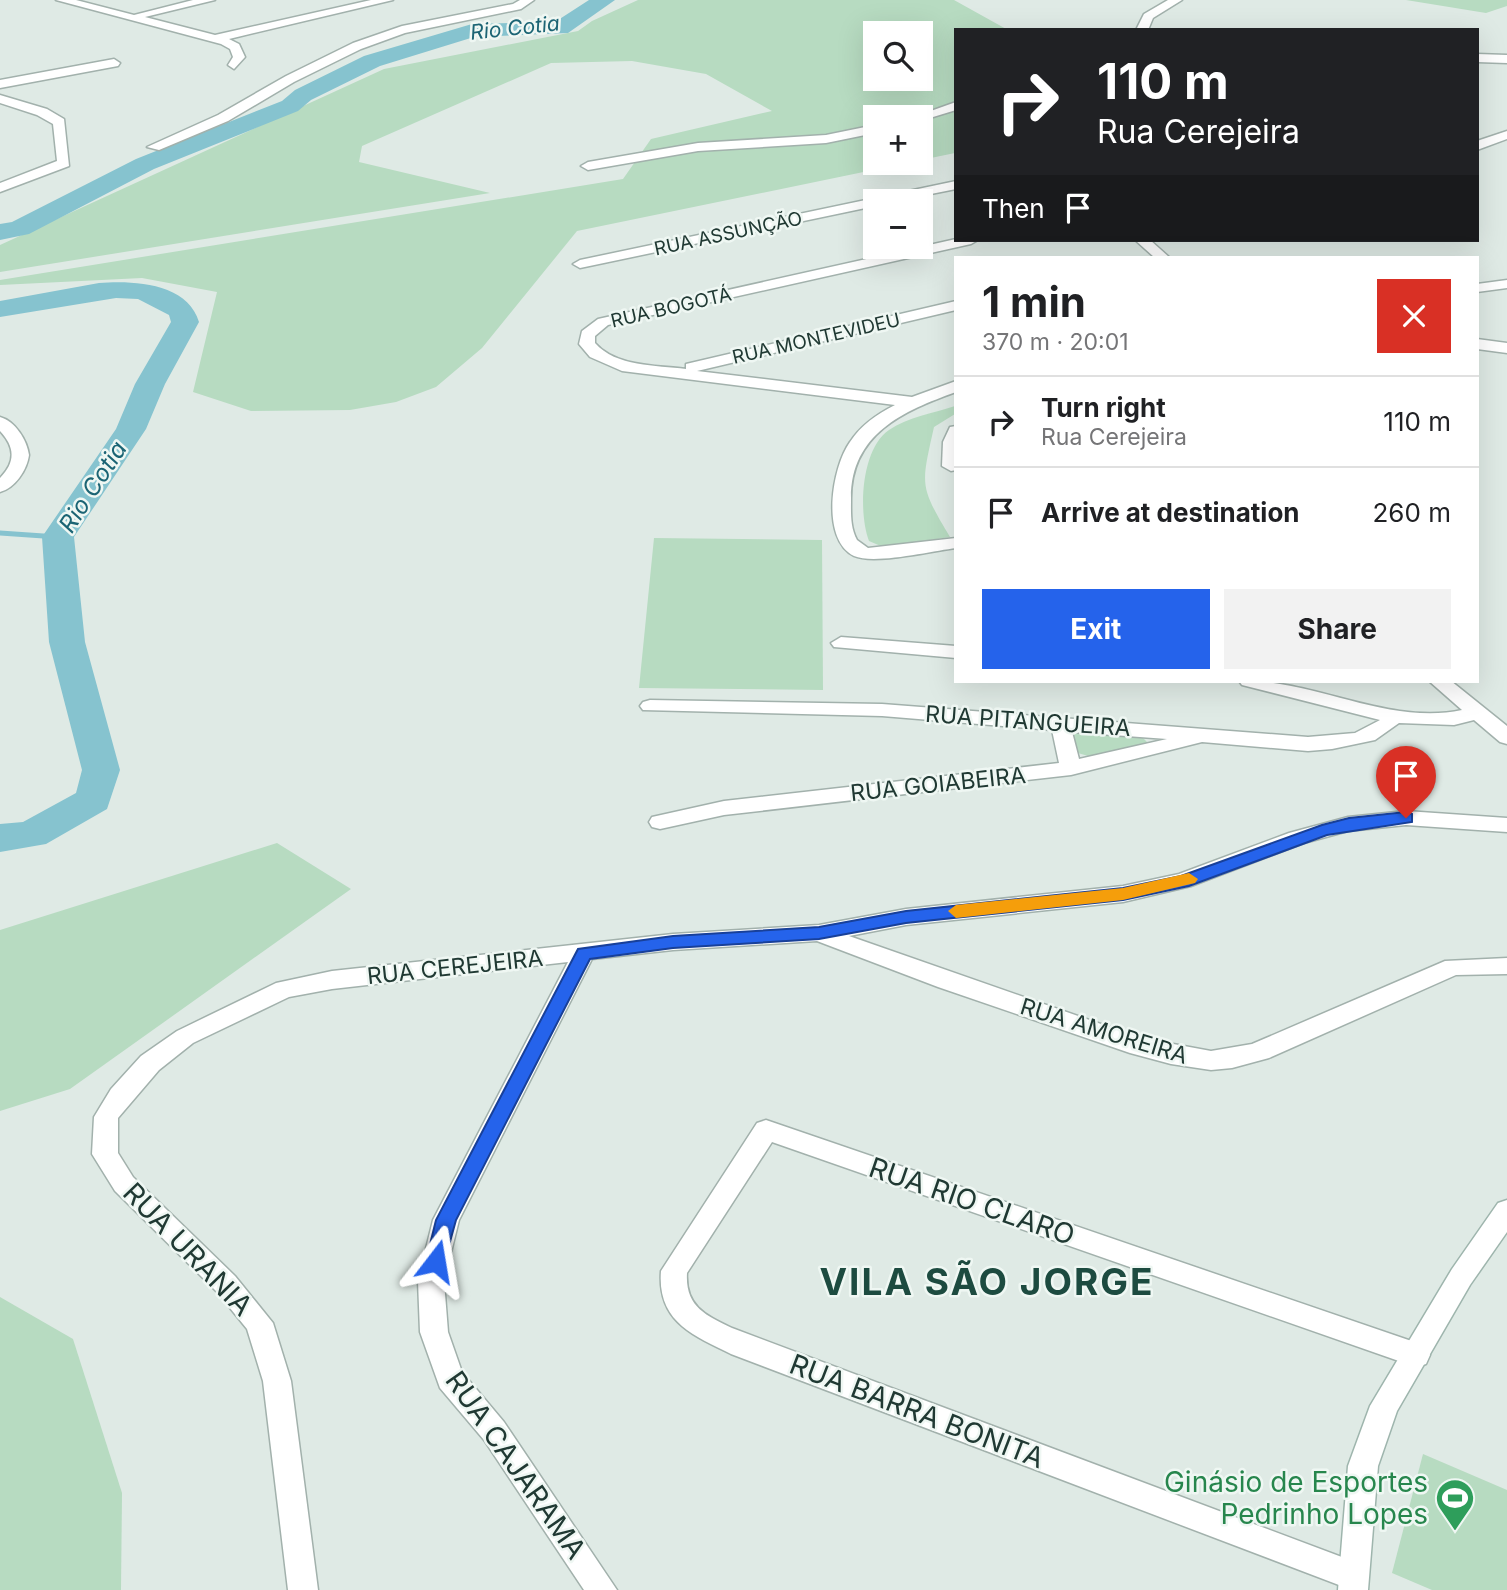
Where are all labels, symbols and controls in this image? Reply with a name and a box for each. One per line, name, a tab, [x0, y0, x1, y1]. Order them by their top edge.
water label: Rio Cotia	[469, 10, 561, 45]
map controls	[863, 21, 933, 259]
button: search	[863, 21, 933, 91]
text: 110 m	[1097, 52, 1229, 111]
icon: right	[982, 56, 1073, 147]
button: +	[863, 105, 933, 175]
text: Rua Cerejeira	[1097, 112, 1300, 151]
button: −	[863, 189, 933, 259]
icon: arrive	[1059, 189, 1097, 227]
text: Then	[982, 193, 1045, 224]
street label: RUA ASSUNÇÃO	[652, 207, 804, 260]
text: 1 min	[982, 276, 1086, 327]
button: close	[1377, 279, 1451, 353]
street label: RUA BOGOTÁ	[608, 281, 734, 333]
street label: RUA MONTEVIDEU	[730, 308, 902, 369]
text: 370 m · 20:01	[982, 328, 1129, 356]
text: Turn right	[1041, 392, 1166, 423]
icon: right	[982, 403, 1020, 441]
text: 110 m	[1383, 406, 1451, 437]
text: Rua Cerejeira	[1041, 423, 1187, 451]
water label: Rio Cotia	[52, 436, 133, 538]
icon: arrive	[982, 494, 1020, 532]
text: Arrive at destination	[1041, 497, 1300, 528]
text: 260 m	[1373, 497, 1451, 528]
button: Exit	[982, 589, 1210, 669]
button: Share	[1224, 589, 1451, 669]
street label: RUA PITANGUEIRA	[924, 700, 1132, 742]
pin	[1376, 746, 1436, 818]
icon: arrive	[1387, 757, 1425, 795]
street label: RUA GOIABEIRA	[849, 761, 1027, 807]
street label: RUA CEREJEIRA	[366, 944, 545, 990]
street label: RUA AMOREIRA	[1017, 992, 1191, 1070]
street label: RUA RIO CLARO	[865, 1150, 1079, 1252]
street label: RUA URANIA	[116, 1175, 260, 1323]
position arrow	[399, 1224, 473, 1298]
district label: VILA SÃO JORGE	[819, 1259, 1155, 1304]
street label: RUA BARRA BONITA	[785, 1347, 1049, 1475]
street label: RUA CAJARAMA	[439, 1365, 593, 1565]
place label: Ginásio de Esportes Pedrinho Lopes	[1164, 1465, 1428, 1531]
sports icon: Ginásio de Esportes Pedrinho Lopes	[1434, 1477, 1476, 1532]

